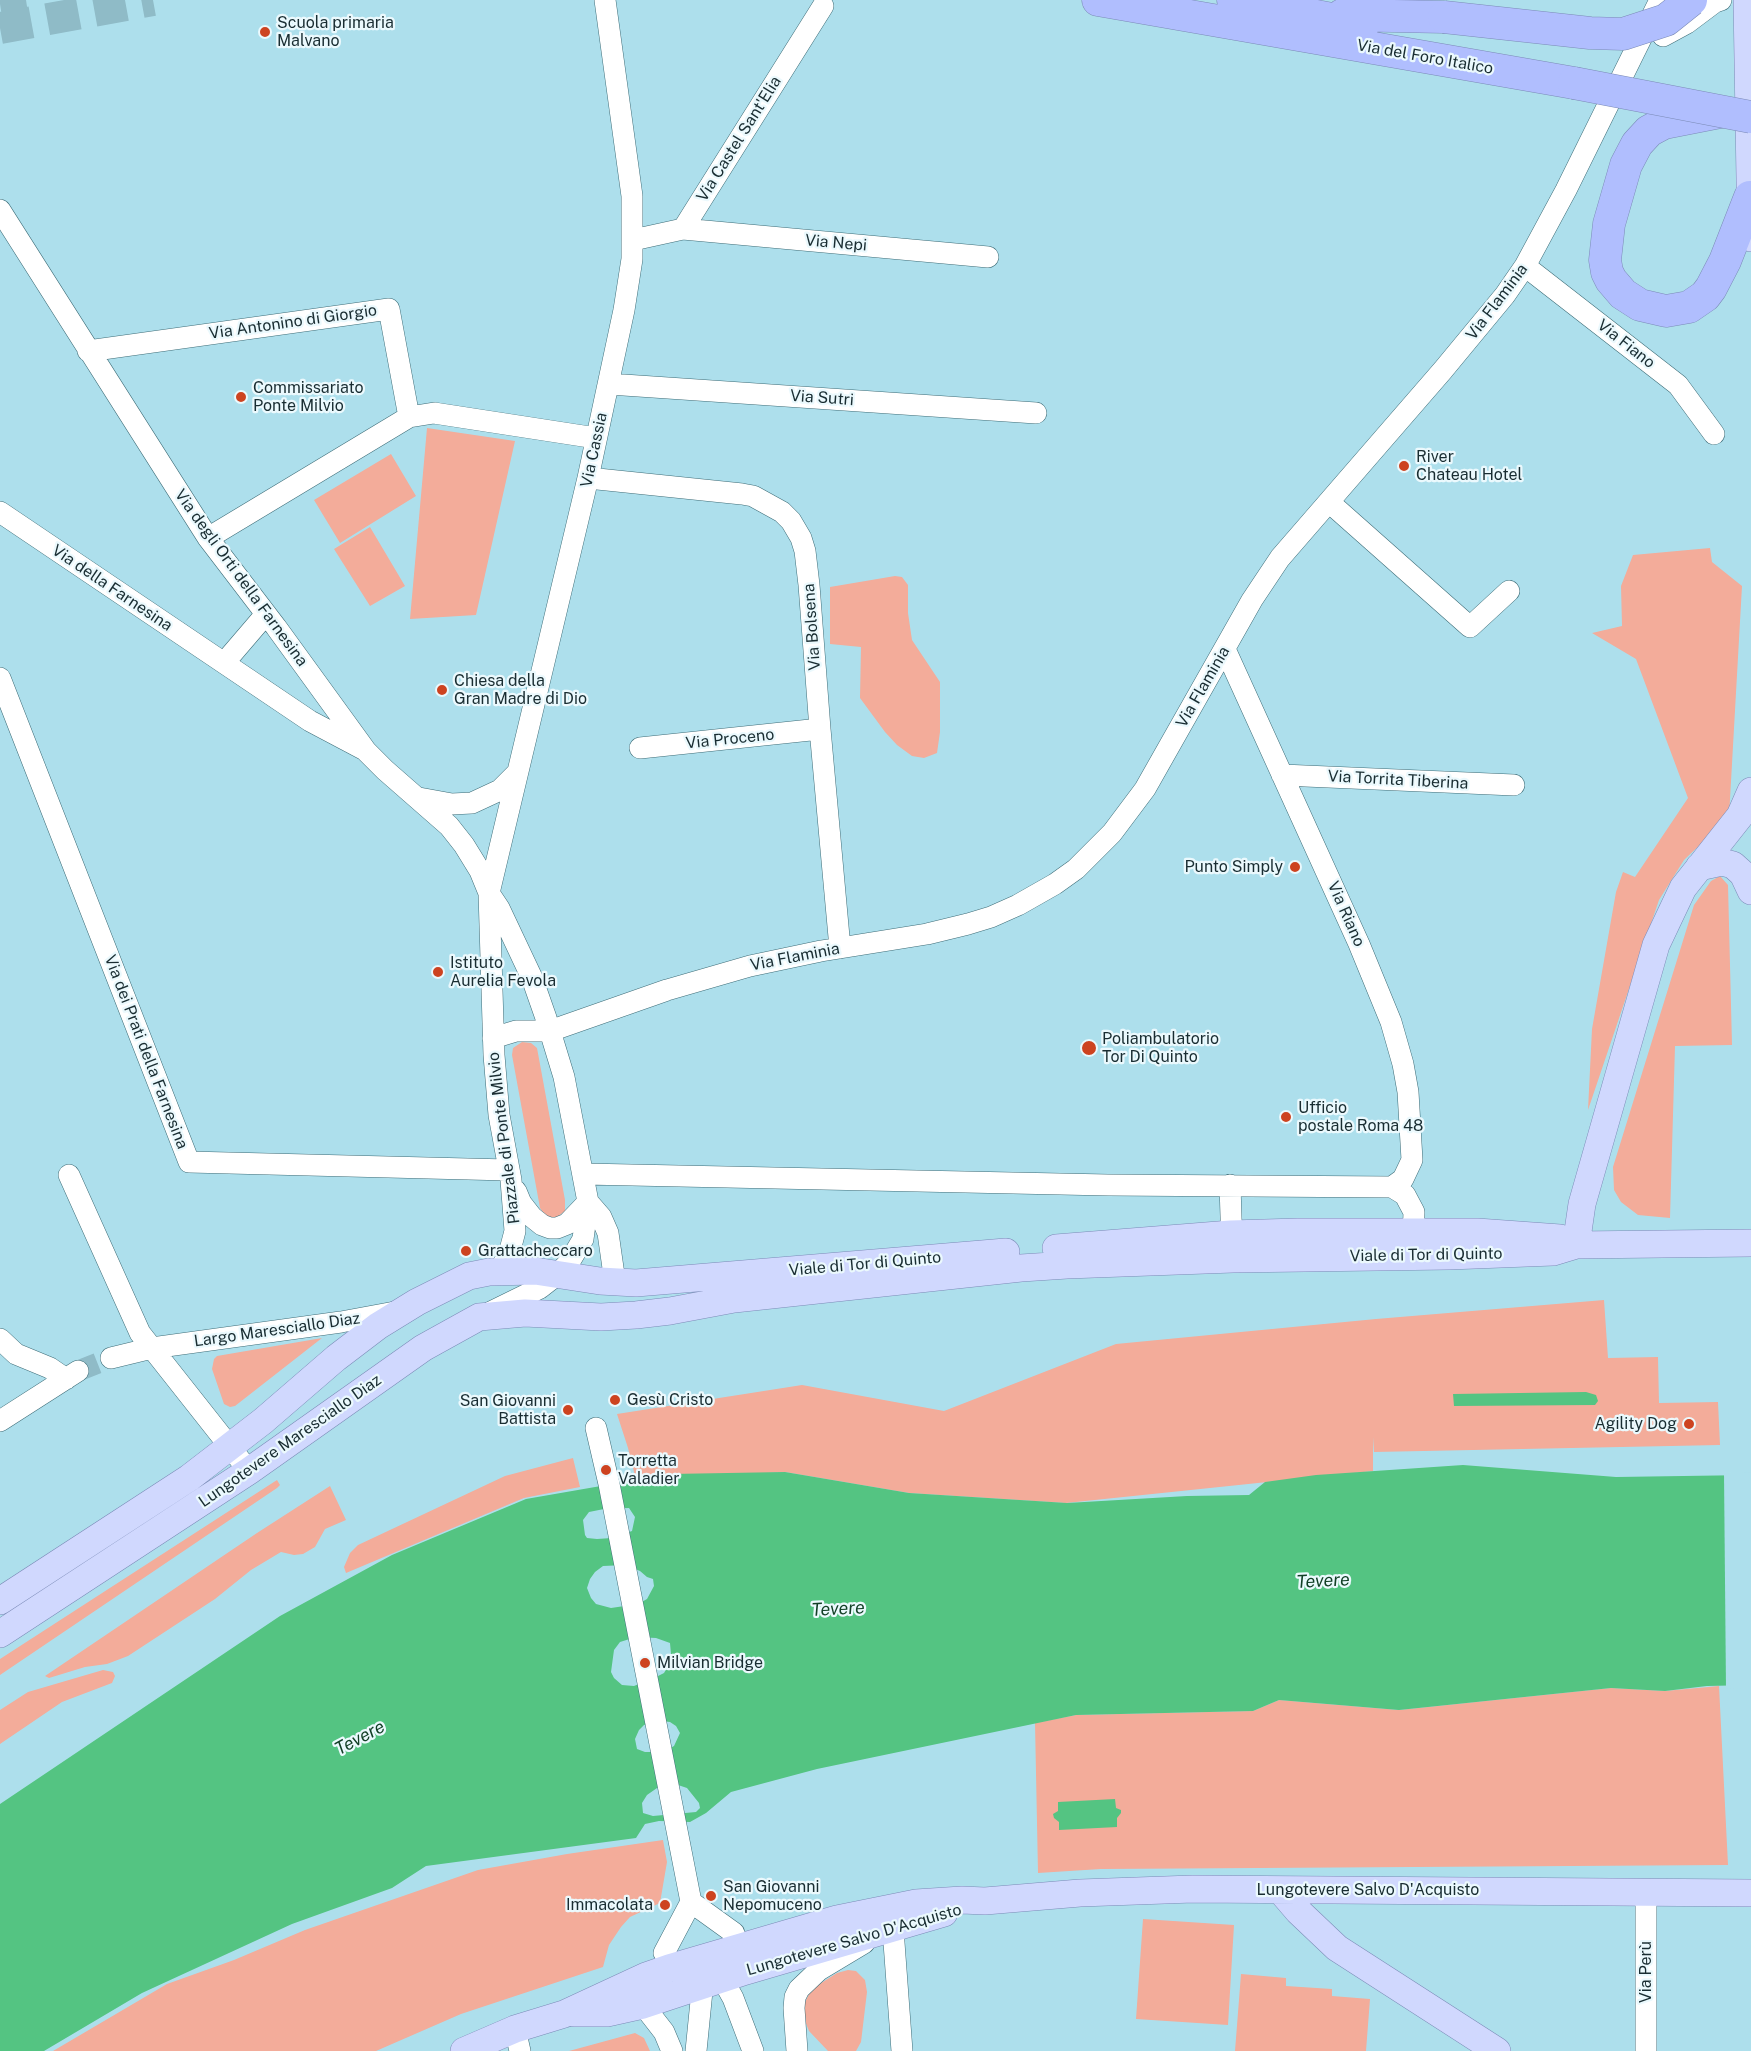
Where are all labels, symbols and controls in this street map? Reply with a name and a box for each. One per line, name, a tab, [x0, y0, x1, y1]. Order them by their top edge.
place label: Scuola primaria Malvano	[277, 13, 394, 51]
marker: Scuola primaria Malvano	[258, 25, 272, 39]
street label: Via del Foro Italico	[1355, 36, 1495, 78]
street label: Via Castel Sant'Elia	[693, 73, 785, 205]
street label: Via Nepi	[804, 231, 868, 255]
street label: Via Flaminia	[1462, 260, 1532, 344]
street label: Via Antonino di Giorgio	[208, 301, 378, 343]
street label: Via Fiano	[1593, 315, 1659, 373]
place label: Commissariato Ponte Milvio	[253, 378, 363, 416]
street label: Via Sutri	[789, 386, 855, 410]
marker: Commissariato Ponte Milvio	[234, 390, 248, 404]
street label: Via Cassia	[577, 411, 611, 489]
place label: River Chateau Hotel	[1416, 447, 1522, 485]
marker: River Chateau Hotel	[1397, 459, 1411, 473]
street label: Via degli Orti della Farnesina	[170, 486, 312, 670]
street label: Via della Farnesina	[48, 541, 176, 635]
street label: Via Bolsena	[799, 583, 825, 671]
street label: Via Flaminia	[1172, 643, 1234, 731]
place label: Chiesa della Gran Madre di Dio	[454, 671, 587, 709]
marker: Chiesa della Gran Madre di Dio	[435, 683, 449, 697]
street label: Via Proceno	[685, 725, 775, 753]
street label: Via Torrita Tiberina	[1327, 767, 1469, 793]
place label: Punto Simply	[1184, 857, 1283, 877]
marker: Punto Simply	[1288, 860, 1302, 874]
street label: Via Riano	[1323, 878, 1369, 950]
street label: Via Flaminia	[749, 939, 841, 975]
street label: Via dei Prati della Farnesina	[100, 952, 192, 1152]
place label: Istituto Aurelia Fevola	[450, 953, 556, 991]
marker: Istituto Aurelia Fevola	[431, 965, 445, 979]
place label: Poliambulatorio Tor Di Quinto	[1102, 1029, 1219, 1067]
marker: Poliambulatorio Tor Di Quinto	[1080, 1039, 1098, 1057]
street label: Piazzale di Ponte Milvio	[484, 1051, 524, 1225]
place label: Ufficio postale Roma 48	[1298, 1098, 1423, 1136]
marker: Ufficio postale Roma 48	[1279, 1110, 1293, 1124]
place label: Grattacheccaro	[478, 1241, 593, 1261]
marker: Grattacheccaro	[459, 1244, 473, 1258]
street label: Viale di Tor di Quinto	[1349, 1244, 1503, 1266]
street label: Viale di Tor di Quinto	[788, 1248, 942, 1280]
street label: Largo Maresciallo Diaz	[193, 1309, 361, 1351]
street label: Lungotevere Maresciallo Diaz	[195, 1371, 385, 1511]
place label: Gesù Cristo	[627, 1390, 713, 1410]
place label: San Giovanni Battista	[460, 1391, 556, 1429]
marker: Gesù Cristo	[608, 1393, 622, 1407]
marker: San Giovanni Battista	[561, 1403, 575, 1417]
place label: Agility Dog	[1594, 1414, 1677, 1434]
marker: Agility Dog	[1682, 1417, 1696, 1431]
place label: Torretta Valadier	[618, 1451, 679, 1489]
marker: Torretta Valadier	[599, 1463, 613, 1477]
water label: Tevere	[1296, 1569, 1350, 1593]
water label: Tevere	[811, 1597, 865, 1621]
place label: Milvian Bridge	[657, 1653, 763, 1673]
marker: Milvian Bridge	[638, 1656, 652, 1670]
water label: Tevere	[331, 1716, 389, 1760]
place label: San Giovanni Nepomuceno	[723, 1877, 822, 1915]
street label: Lungotevere Salvo D'Acquisto	[1257, 1880, 1479, 1900]
marker: San Giovanni Nepomuceno	[704, 1889, 718, 1903]
place label: Immacolata	[566, 1895, 653, 1915]
marker: Immacolata	[658, 1898, 672, 1912]
street label: Lungotevere Salvo D'Acquisto	[744, 1900, 964, 1980]
street label: Via Perù	[1636, 1941, 1656, 2003]

